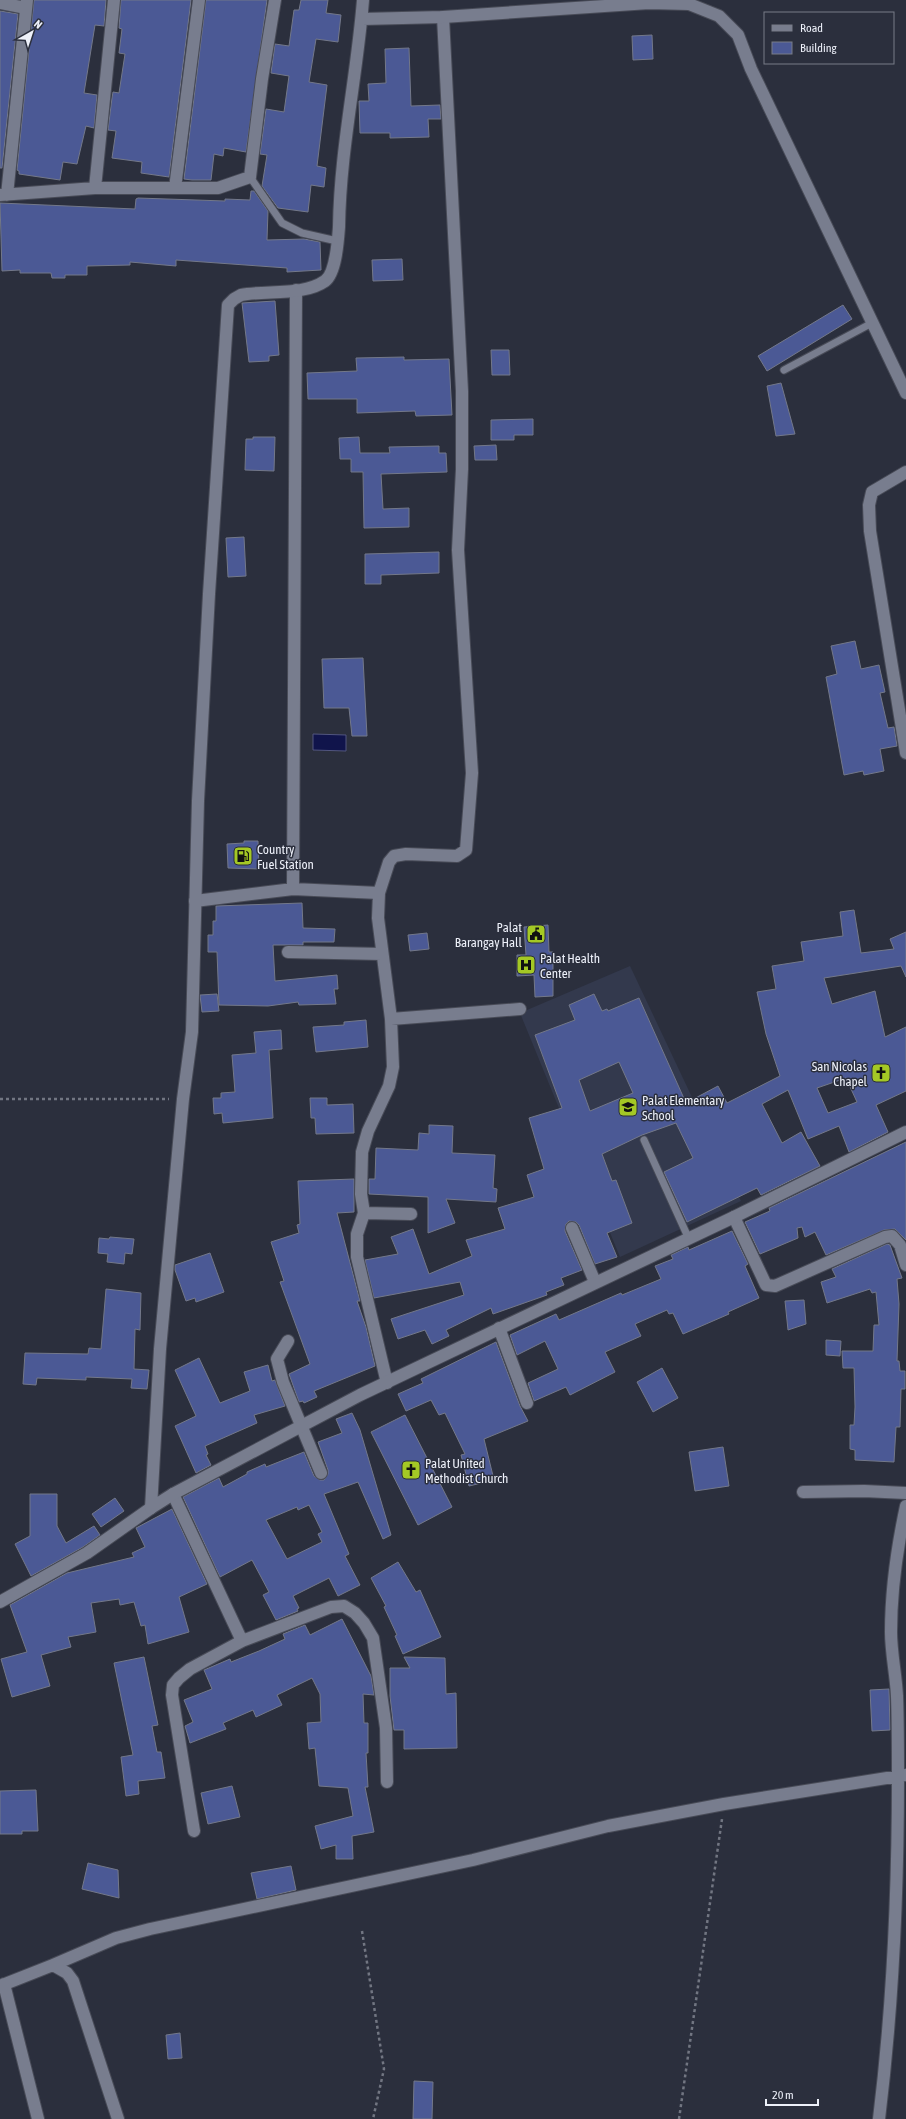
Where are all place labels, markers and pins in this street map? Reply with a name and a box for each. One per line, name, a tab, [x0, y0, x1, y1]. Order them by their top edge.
place label: Country Fuel Station	[257, 842, 314, 872]
fuel station icon: Country Fuel Station	[232, 845, 254, 867]
place label: Palat Barangay Hall	[455, 920, 523, 950]
public building icon: Palat Barangay Hall	[525, 923, 547, 945]
place label: Palat Health Center	[540, 951, 600, 981]
hospital icon: Palat Health Center	[515, 954, 537, 976]
place label: San Nicolas Chapel	[812, 1059, 868, 1089]
church icon: San Nicolas Chapel	[870, 1062, 892, 1084]
place label: Palat Elementary School	[642, 1093, 725, 1123]
school or university icon: Palat Elementary School	[617, 1096, 639, 1118]
place label: Palat United Methodist Church	[425, 1456, 508, 1486]
church icon: Palat United Methodist Church	[400, 1459, 422, 1481]

